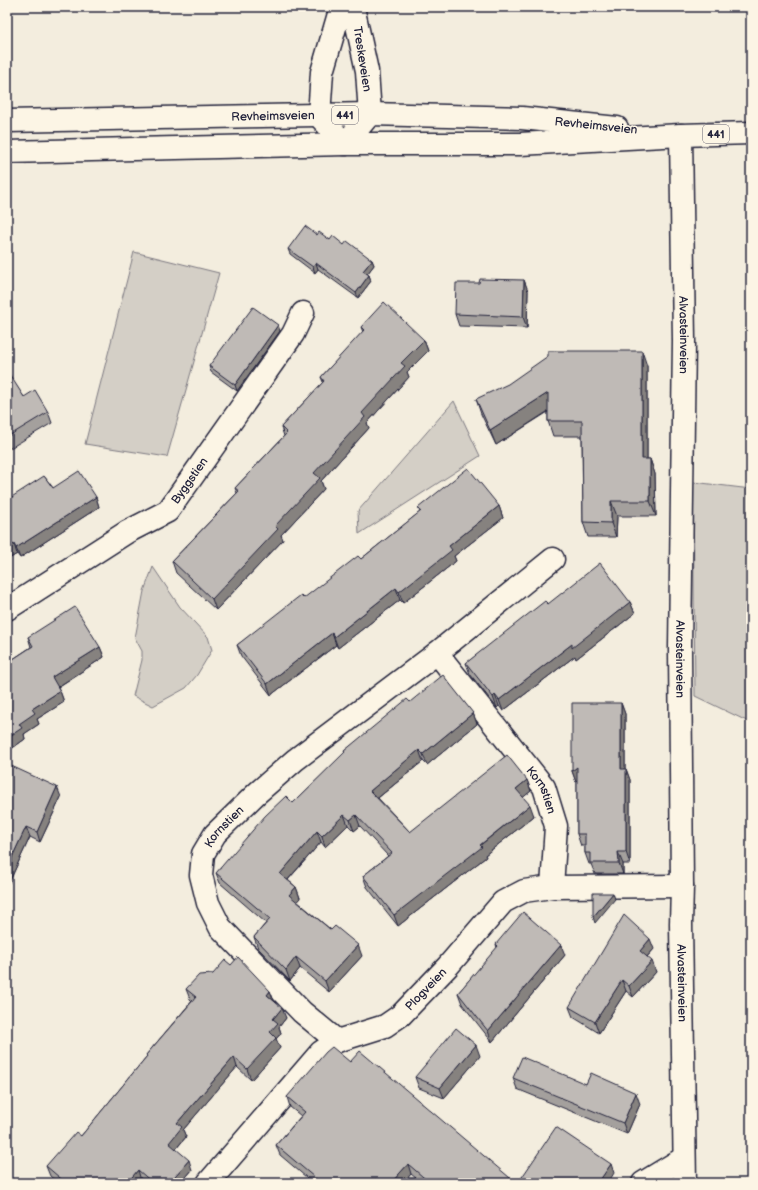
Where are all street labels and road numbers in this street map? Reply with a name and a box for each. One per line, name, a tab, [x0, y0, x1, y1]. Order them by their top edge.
street label: Treskeveien	[349, 25, 375, 93]
road number: 441	[332, 106, 358, 124]
street label: Revheimsveien	[231, 108, 315, 124]
street label: Revheimsveien	[554, 114, 638, 138]
road number: 441	[703, 125, 729, 143]
street label: Alvasteinveien	[676, 296, 692, 374]
street label: Byggstien	[168, 454, 211, 507]
street label: Alvasteinveien	[672, 620, 688, 698]
street label: Kornstien	[523, 763, 559, 816]
street label: Kornstien	[201, 802, 247, 850]
street label: Alvasteinveien	[674, 944, 690, 1022]
street label: Plogveien	[402, 964, 450, 1014]

